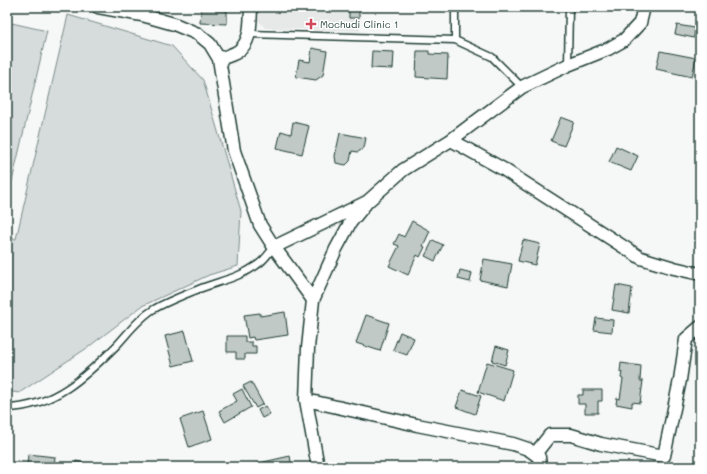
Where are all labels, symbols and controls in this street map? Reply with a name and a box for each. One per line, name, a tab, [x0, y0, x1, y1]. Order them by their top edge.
place label: Mochudi Clinic 1	[320, 17, 398, 31]
marker: Mochudi Clinic 1	[305, 18, 317, 30]

